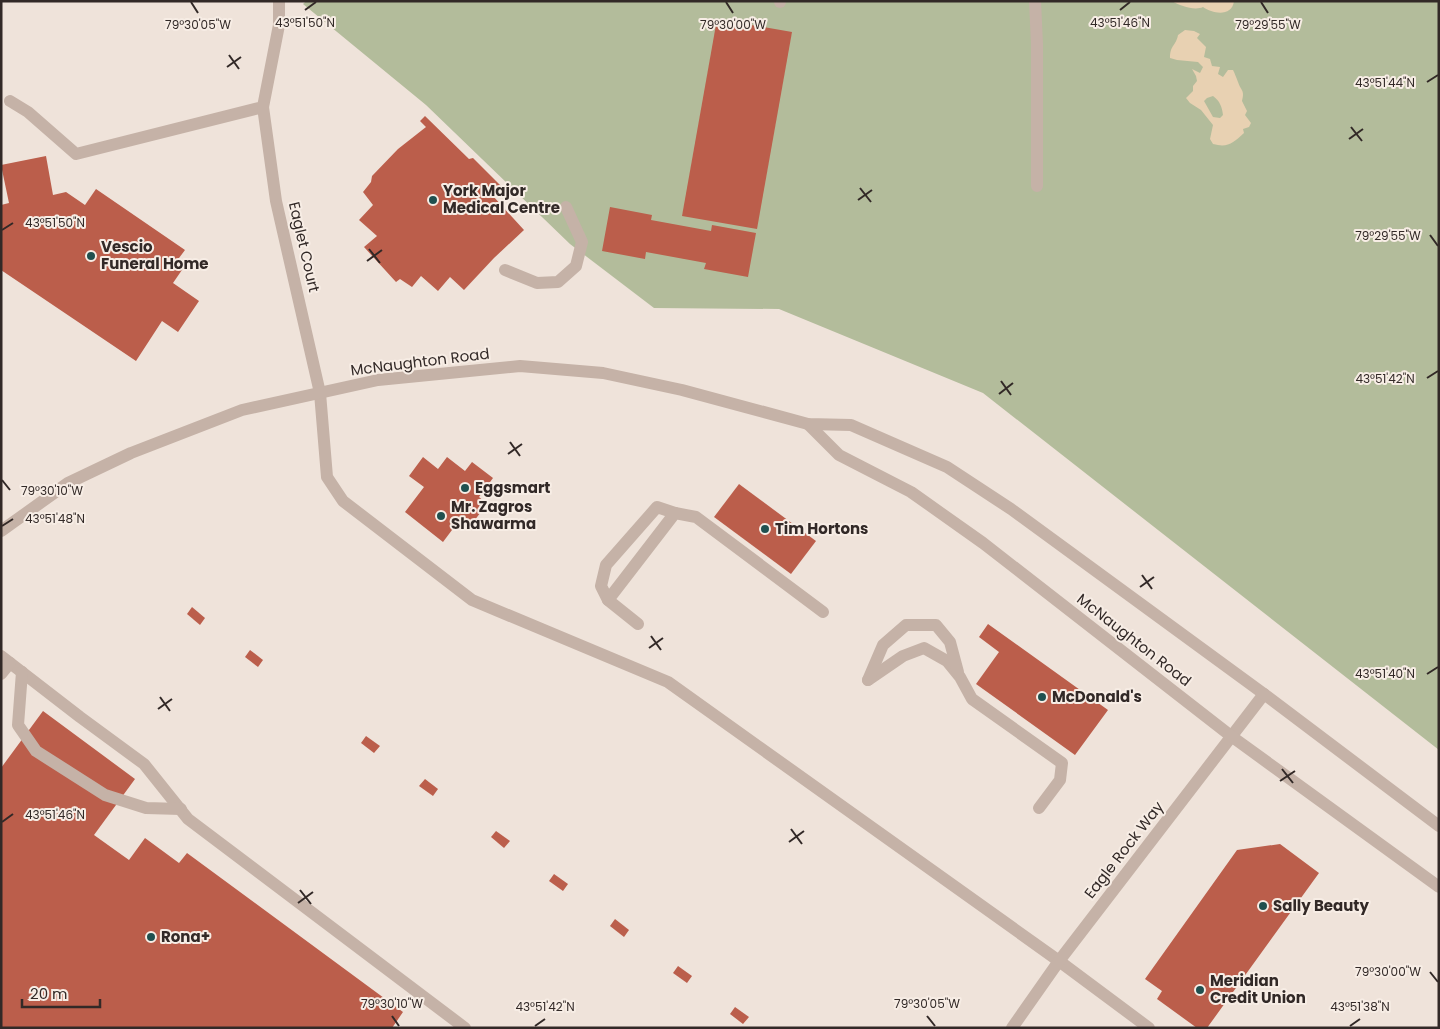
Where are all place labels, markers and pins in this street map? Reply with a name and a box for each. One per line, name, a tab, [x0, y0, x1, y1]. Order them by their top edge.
place label: York Major Medical Centre	[443, 180, 560, 218]
marker: York Major Medical Centre	[427, 194, 439, 206]
place label: Vescio Funeral Home	[101, 236, 209, 274]
marker: Vescio Funeral Home	[85, 250, 97, 262]
place label: Eggsmart	[475, 477, 550, 498]
marker: Eggsmart	[459, 482, 471, 494]
place label: Mr. Zagros Shawarma	[451, 496, 536, 534]
marker: Mr. Zagros Shawarma	[435, 510, 447, 522]
place label: Tim Hortons	[775, 518, 868, 539]
marker: Tim Hortons	[759, 523, 771, 535]
place label: McDonald's	[1052, 686, 1142, 707]
marker: McDonald's	[1036, 691, 1048, 703]
place label: Sally Beauty	[1273, 895, 1369, 916]
marker: Sally Beauty	[1257, 900, 1269, 912]
place label: Rona+	[161, 926, 210, 947]
marker: Rona+	[145, 931, 157, 943]
place label: Meridian Credit Union	[1210, 970, 1306, 1008]
marker: Meridian Credit Union	[1194, 984, 1206, 996]

